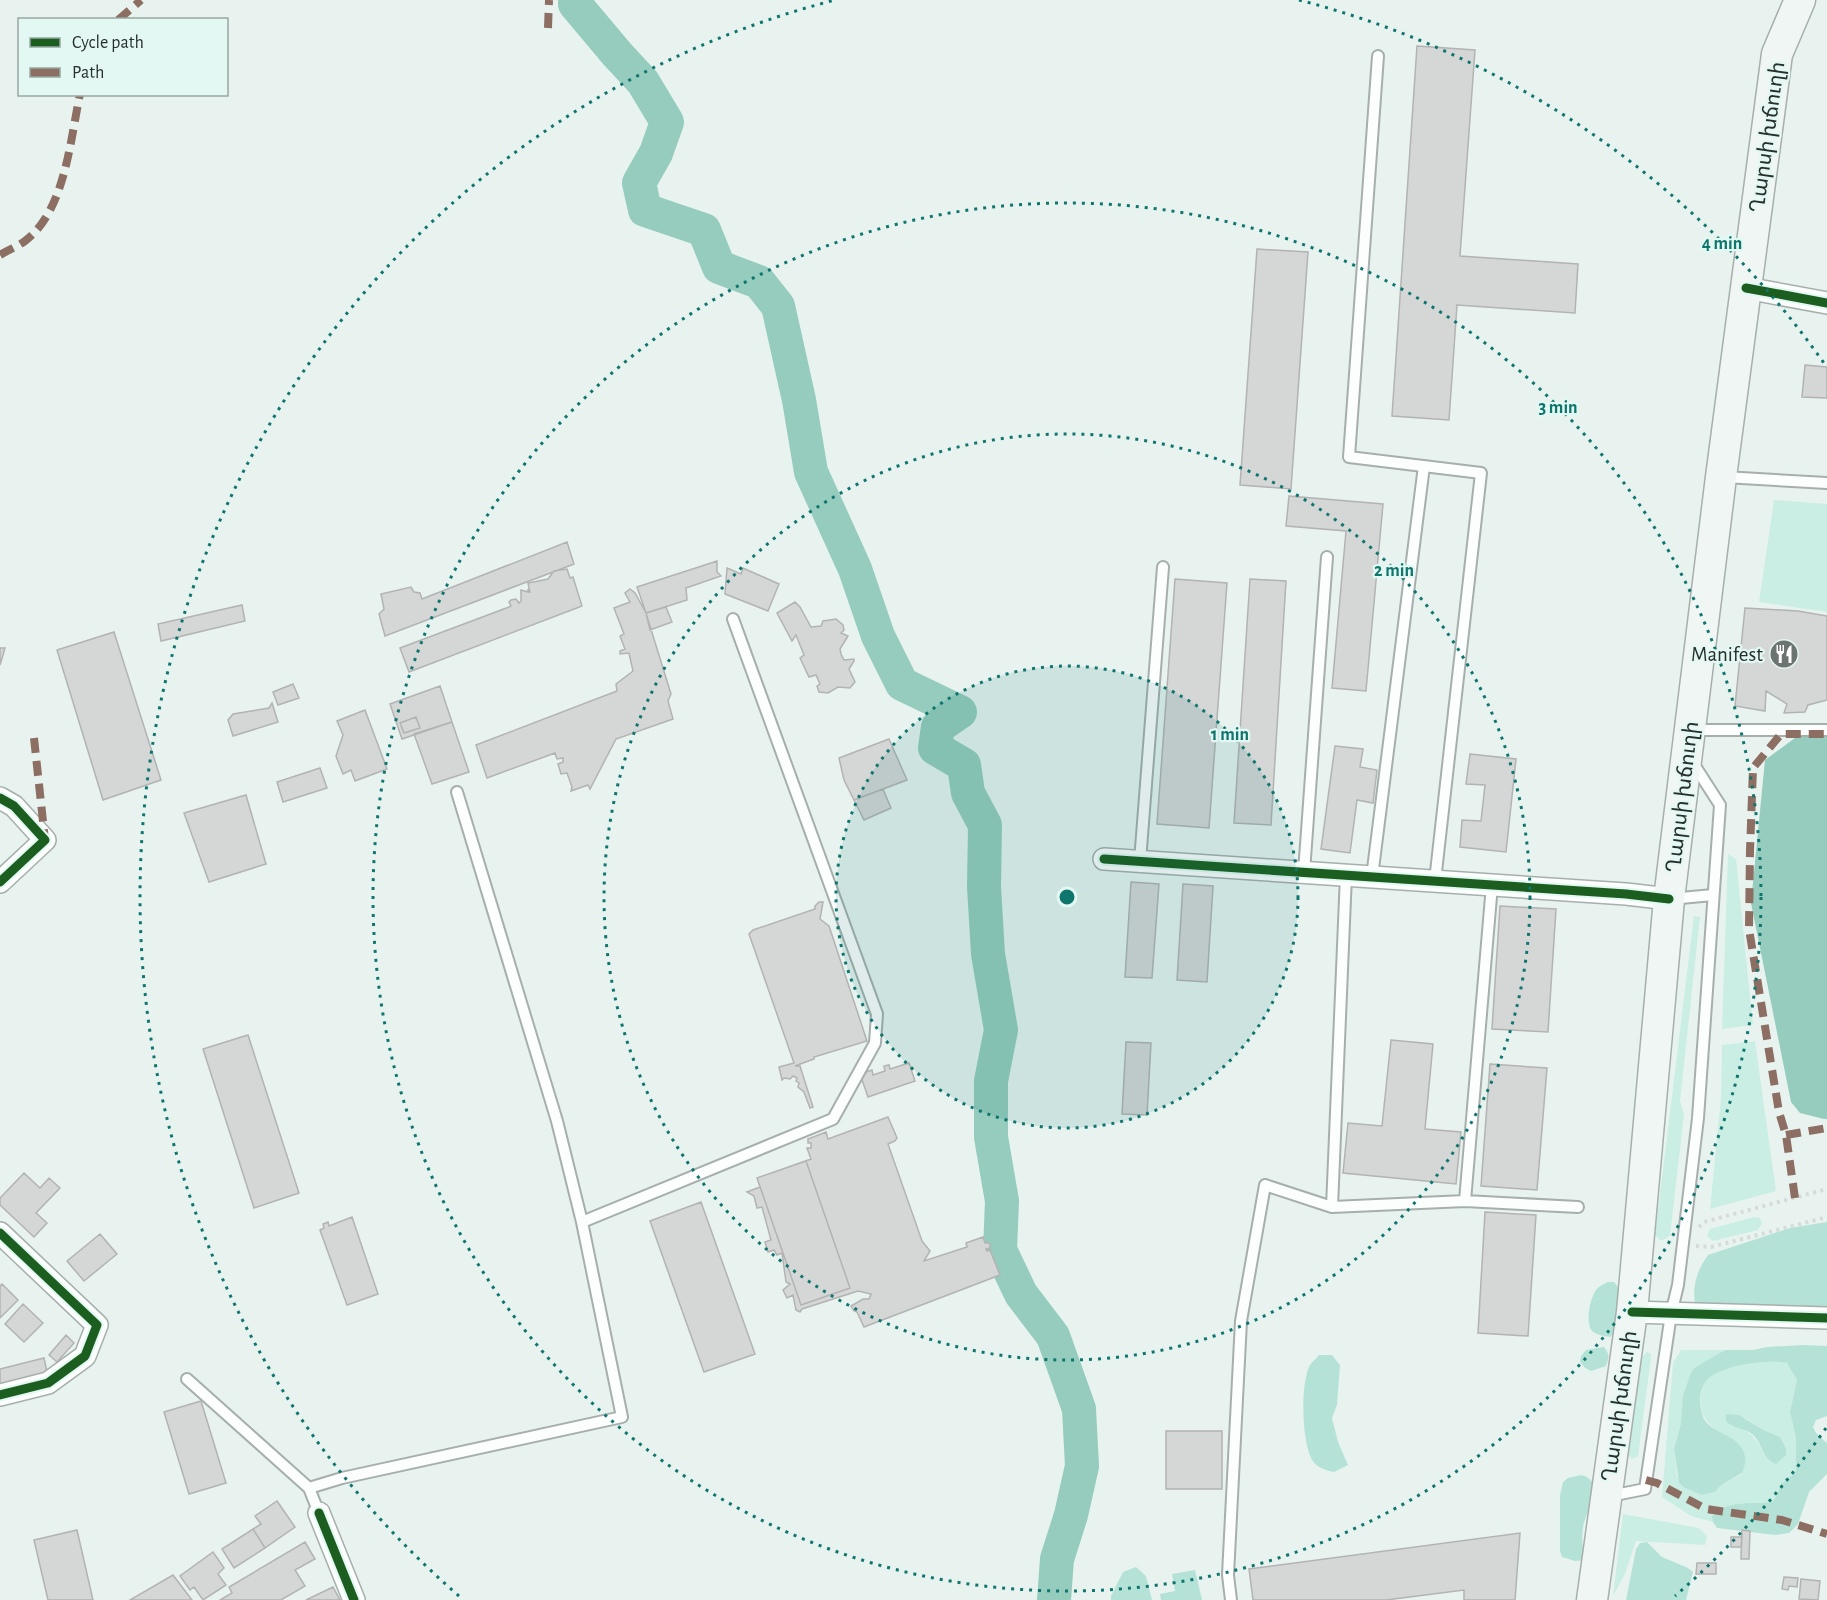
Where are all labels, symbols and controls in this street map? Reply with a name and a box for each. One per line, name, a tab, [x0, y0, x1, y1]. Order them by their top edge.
legend	[18, 18, 228, 96]
text: Cycle path	[72, 34, 144, 52]
street label: Ղարսի խճուղի	[1746, 60, 1789, 214]
text: Path	[72, 64, 104, 82]
text: 4 min	[1702, 235, 1742, 253]
text: 3 min	[1538, 399, 1578, 417]
text: 2 min	[1374, 562, 1414, 580]
restaurant icon: Manifest	[1768, 638, 1800, 670]
place label: Manifest	[1691, 644, 1763, 665]
street label: Ղարսի խճուղի	[1663, 720, 1703, 874]
text: 1 min	[1211, 726, 1249, 744]
centre of rings	[1057, 887, 1077, 907]
street label: Ղարսի խճուղի	[1598, 1329, 1641, 1483]

